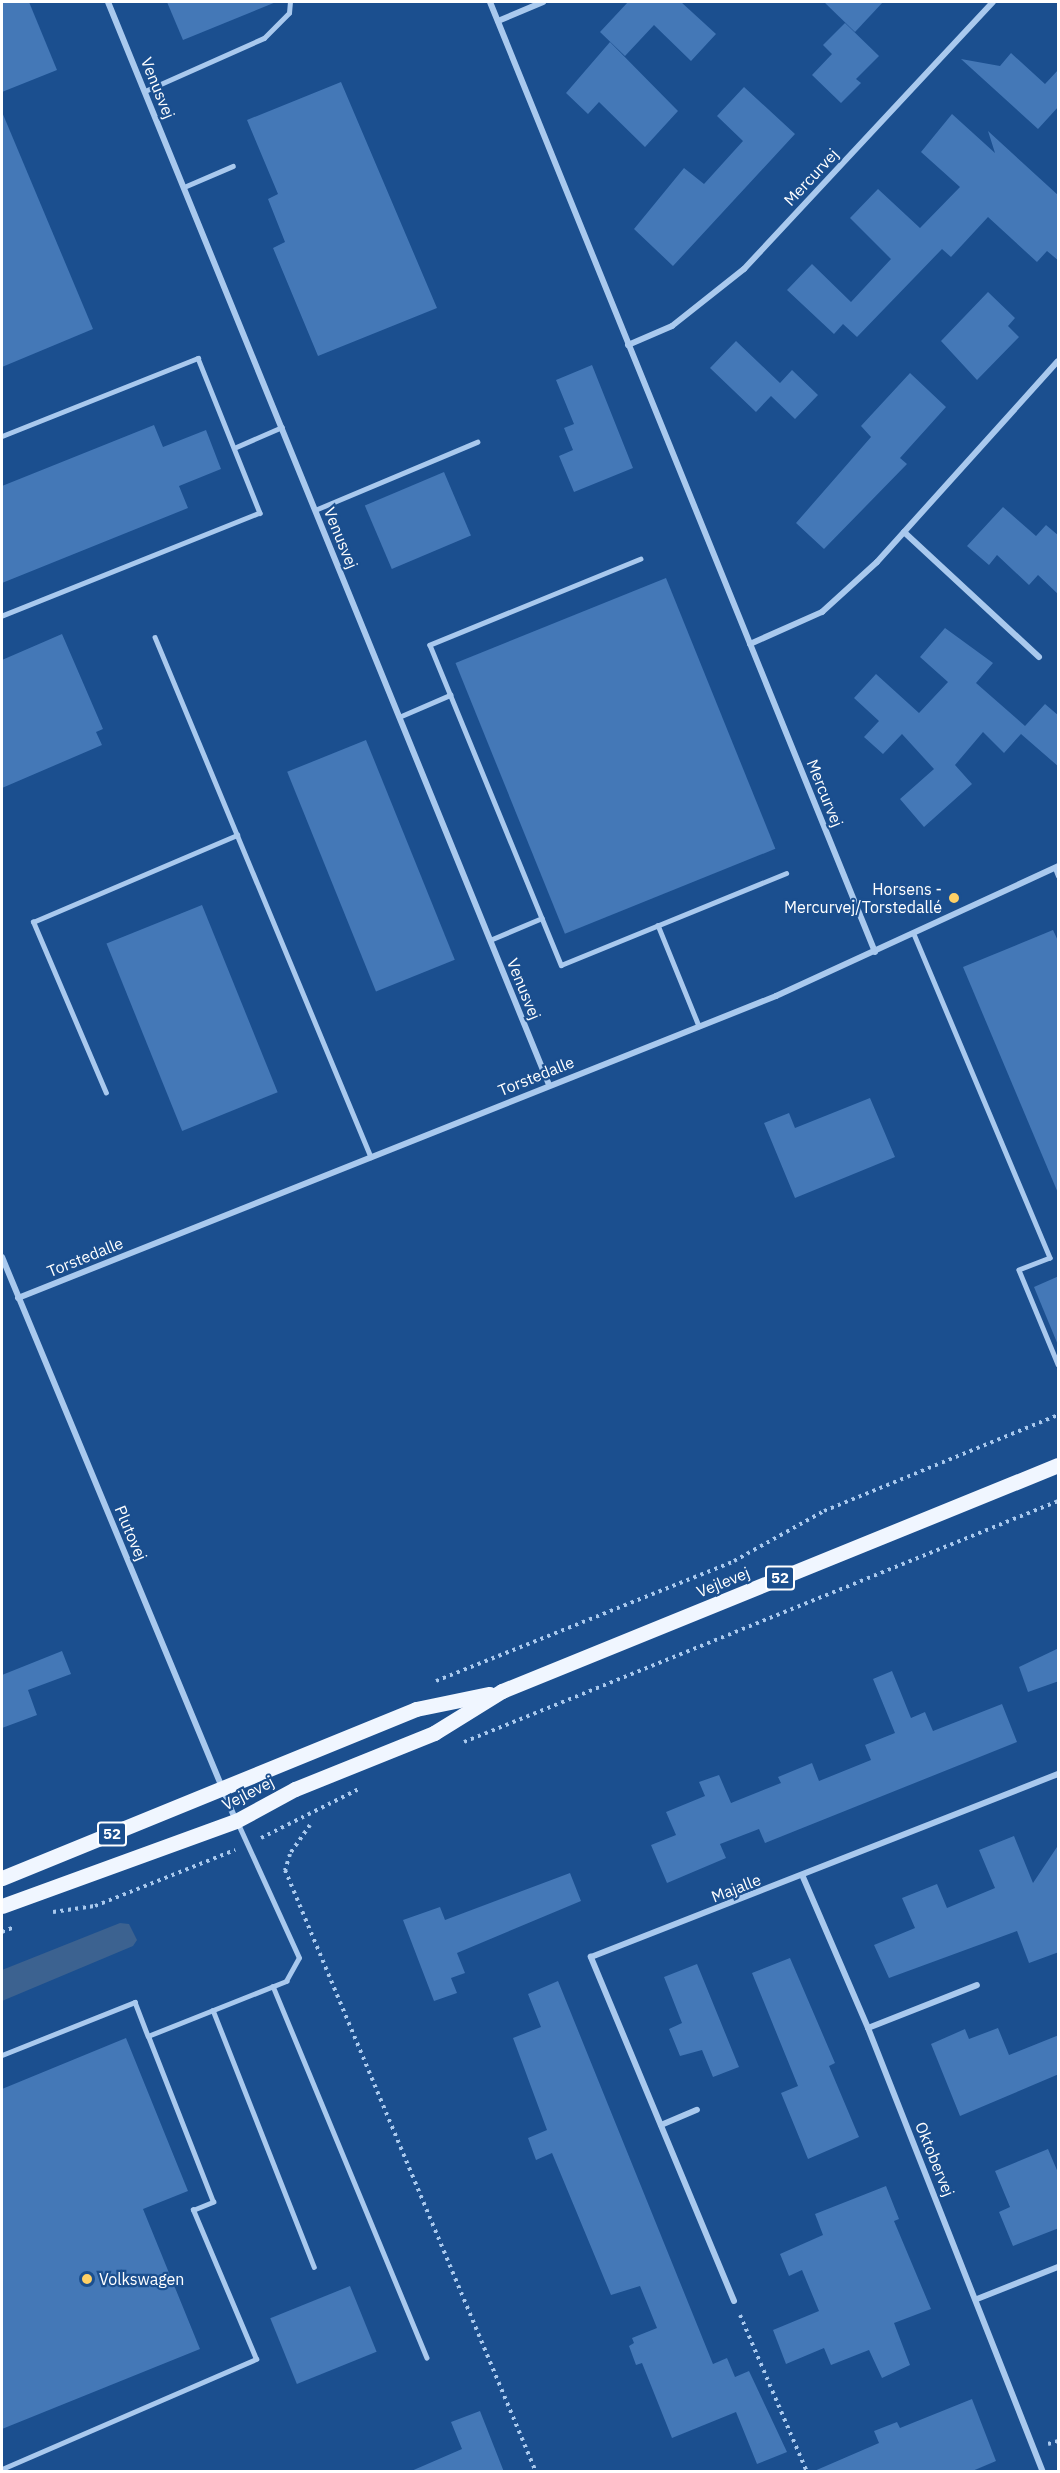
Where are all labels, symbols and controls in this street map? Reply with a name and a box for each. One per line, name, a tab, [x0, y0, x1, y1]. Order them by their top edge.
street label: Venusvej	[137, 55, 179, 121]
street label: Mercurvej	[780, 144, 842, 210]
street label: Venusvej	[320, 505, 362, 571]
street label: Mercurvej	[803, 756, 847, 830]
place label: Horsens - Mercurvej/Torstedallé	[784, 879, 942, 917]
marker: Horsens - Mercurvej/Torstedallé	[947, 891, 961, 905]
street label: Venusvej	[503, 956, 545, 1022]
street label: Torstedalle	[495, 1052, 577, 1100]
street label: Torstedalle	[44, 1233, 126, 1281]
street label: Plutovej	[111, 1503, 151, 1563]
street label: Vejlevej	[694, 1563, 752, 1601]
road number: 52	[765, 1566, 795, 1590]
street label: Vejlevej	[219, 1772, 277, 1814]
road number: 52	[97, 1822, 127, 1846]
street label: Majalle	[709, 1870, 763, 1906]
street label: Oktobervej	[911, 2119, 959, 2199]
place label: Volkswagen	[99, 2269, 184, 2289]
marker: Volkswagen	[80, 2272, 94, 2286]

